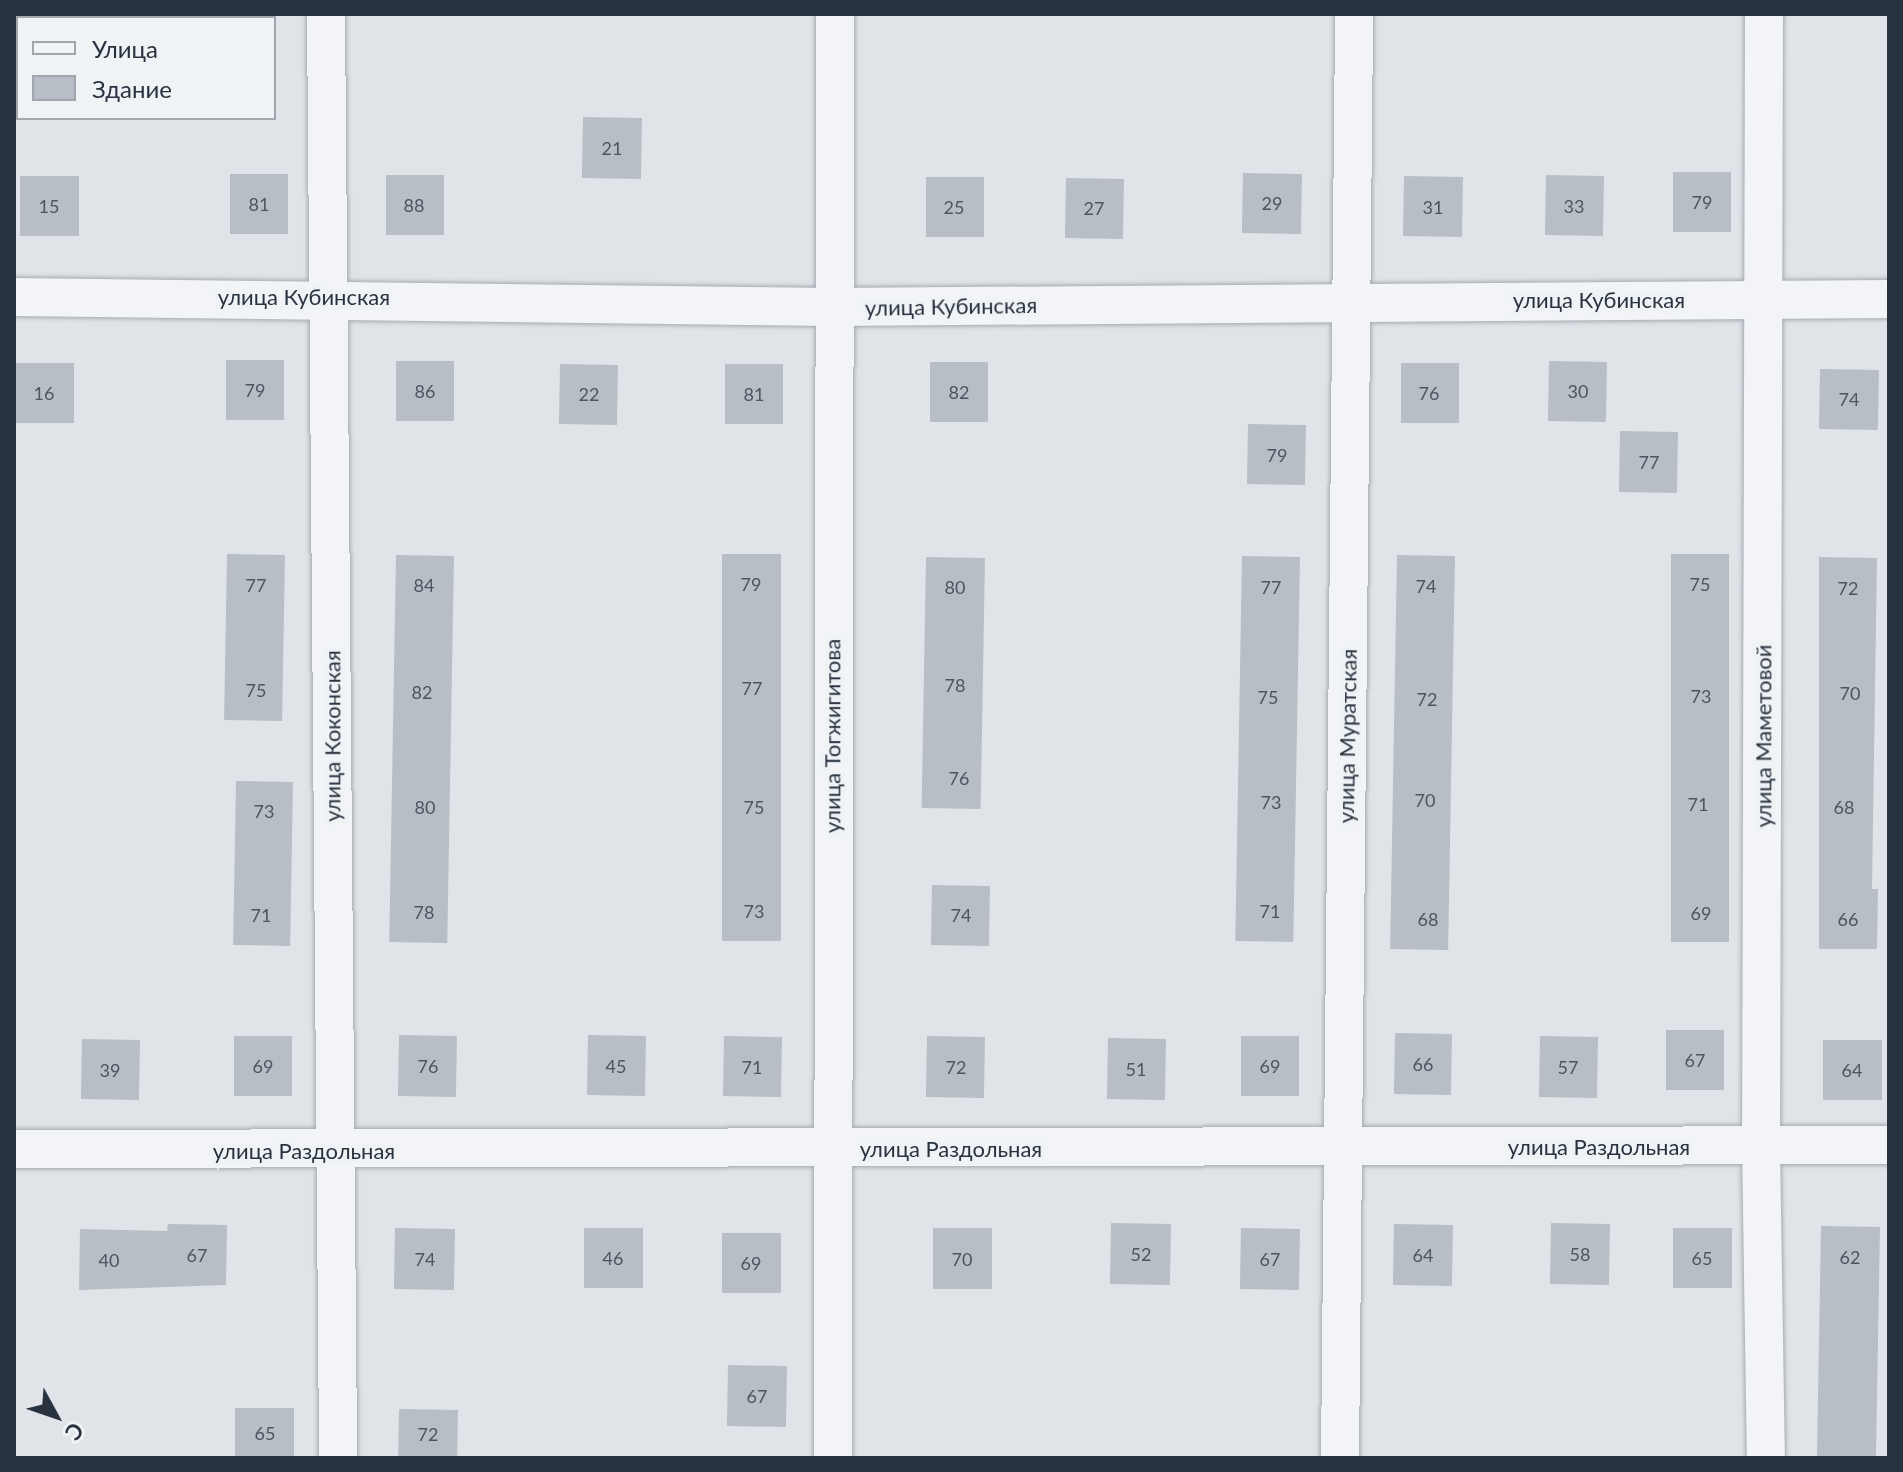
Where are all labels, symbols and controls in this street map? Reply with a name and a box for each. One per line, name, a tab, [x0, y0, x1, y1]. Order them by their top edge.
legend	[16, 16, 276, 120]
text: Улица	[92, 34, 158, 63]
text: Здание	[92, 74, 172, 103]
house number: 21	[602, 137, 622, 159]
house number: 79	[1692, 191, 1712, 213]
house number: 29	[1262, 192, 1282, 214]
house number: 81	[249, 193, 269, 215]
house number: 88	[404, 194, 424, 216]
house number: 15	[39, 195, 59, 217]
house number: 33	[1564, 195, 1584, 217]
house number: 25	[944, 196, 964, 218]
house number: 31	[1423, 196, 1443, 218]
house number: 27	[1084, 197, 1104, 219]
street label: улица Кубинская	[218, 284, 390, 310]
street label: улица Кубинская	[1513, 287, 1685, 313]
street label: улица Кубинская	[865, 291, 1037, 321]
house number: 79	[245, 379, 265, 401]
house number: 86	[415, 380, 435, 402]
house number: 30	[1568, 380, 1588, 402]
house number: 82	[949, 381, 969, 403]
house number: 16	[34, 382, 54, 404]
house number: 76	[1419, 382, 1439, 404]
house number: 22	[579, 383, 599, 405]
house number: 81	[744, 383, 764, 405]
house number: 74	[1839, 388, 1859, 410]
house number: 79	[1267, 444, 1287, 466]
house number: 77	[1639, 451, 1659, 473]
house number: 79	[741, 573, 761, 595]
house number: 75	[1690, 573, 1710, 595]
house number: 77	[246, 574, 266, 596]
house number: 84	[414, 574, 434, 596]
house number: 74	[1416, 575, 1436, 597]
house number: 80	[945, 576, 965, 598]
house number: 77	[1261, 576, 1281, 598]
house number: 72	[1838, 577, 1858, 599]
street label: улица Тогжигитова	[819, 639, 845, 833]
street label: улица Маметовой	[1750, 645, 1776, 827]
street label: улица Муратская	[1332, 648, 1362, 824]
street label: улица Коконская	[319, 650, 345, 822]
house number: 78	[945, 674, 965, 696]
house number: 77	[742, 677, 762, 699]
house number: 75	[246, 679, 266, 701]
house number: 82	[412, 681, 432, 703]
house number: 70	[1840, 682, 1860, 704]
house number: 73	[1691, 685, 1711, 707]
house number: 75	[1258, 686, 1278, 708]
house number: 72	[1417, 688, 1437, 710]
house number: 76	[949, 767, 969, 789]
house number: 70	[1415, 789, 1435, 811]
house number: 73	[1261, 791, 1281, 813]
house number: 71	[1688, 793, 1708, 815]
house number: 80	[415, 796, 435, 818]
house number: 75	[744, 796, 764, 818]
house number: 68	[1834, 796, 1854, 818]
house number: 73	[254, 800, 274, 822]
house number: 73	[744, 900, 764, 922]
house number: 71	[1260, 900, 1280, 922]
house number: 78	[414, 901, 434, 923]
house number: 69	[1691, 902, 1711, 924]
house number: 71	[251, 904, 271, 926]
house number: 74	[951, 904, 971, 926]
house number: 68	[1418, 908, 1438, 930]
house number: 66	[1838, 908, 1858, 930]
house number: 67	[1685, 1049, 1705, 1071]
house number: 66	[1413, 1053, 1433, 1075]
house number: 69	[253, 1055, 273, 1077]
house number: 76	[418, 1055, 438, 1077]
house number: 45	[606, 1055, 626, 1077]
house number: 69	[1260, 1055, 1280, 1077]
house number: 71	[742, 1056, 762, 1078]
house number: 72	[946, 1056, 966, 1078]
house number: 57	[1558, 1056, 1578, 1078]
house number: 51	[1126, 1058, 1146, 1080]
house number: 39	[100, 1059, 120, 1081]
house number: 64	[1842, 1059, 1862, 1081]
street label: улица Раздольная	[1508, 1134, 1690, 1160]
street label: улица Раздольная	[860, 1136, 1042, 1162]
street label: улица Раздольная	[213, 1138, 395, 1164]
house number: 52	[1131, 1243, 1151, 1265]
house number: 58	[1570, 1243, 1590, 1265]
house number: 67	[187, 1244, 207, 1266]
house number: 64	[1413, 1244, 1433, 1266]
house number: 62	[1840, 1246, 1860, 1268]
house number: 46	[603, 1247, 623, 1269]
house number: 65	[1692, 1247, 1712, 1269]
house number: 74	[415, 1248, 435, 1270]
house number: 70	[952, 1248, 972, 1270]
house number: 67	[1260, 1248, 1280, 1270]
house number: 40	[99, 1249, 119, 1271]
house number: 69	[741, 1252, 761, 1274]
north arrow	[16, 1376, 96, 1456]
house number: 67	[747, 1385, 767, 1407]
text: С	[60, 1417, 90, 1446]
house number: 65	[255, 1422, 275, 1444]
house number: 72	[418, 1423, 438, 1445]

